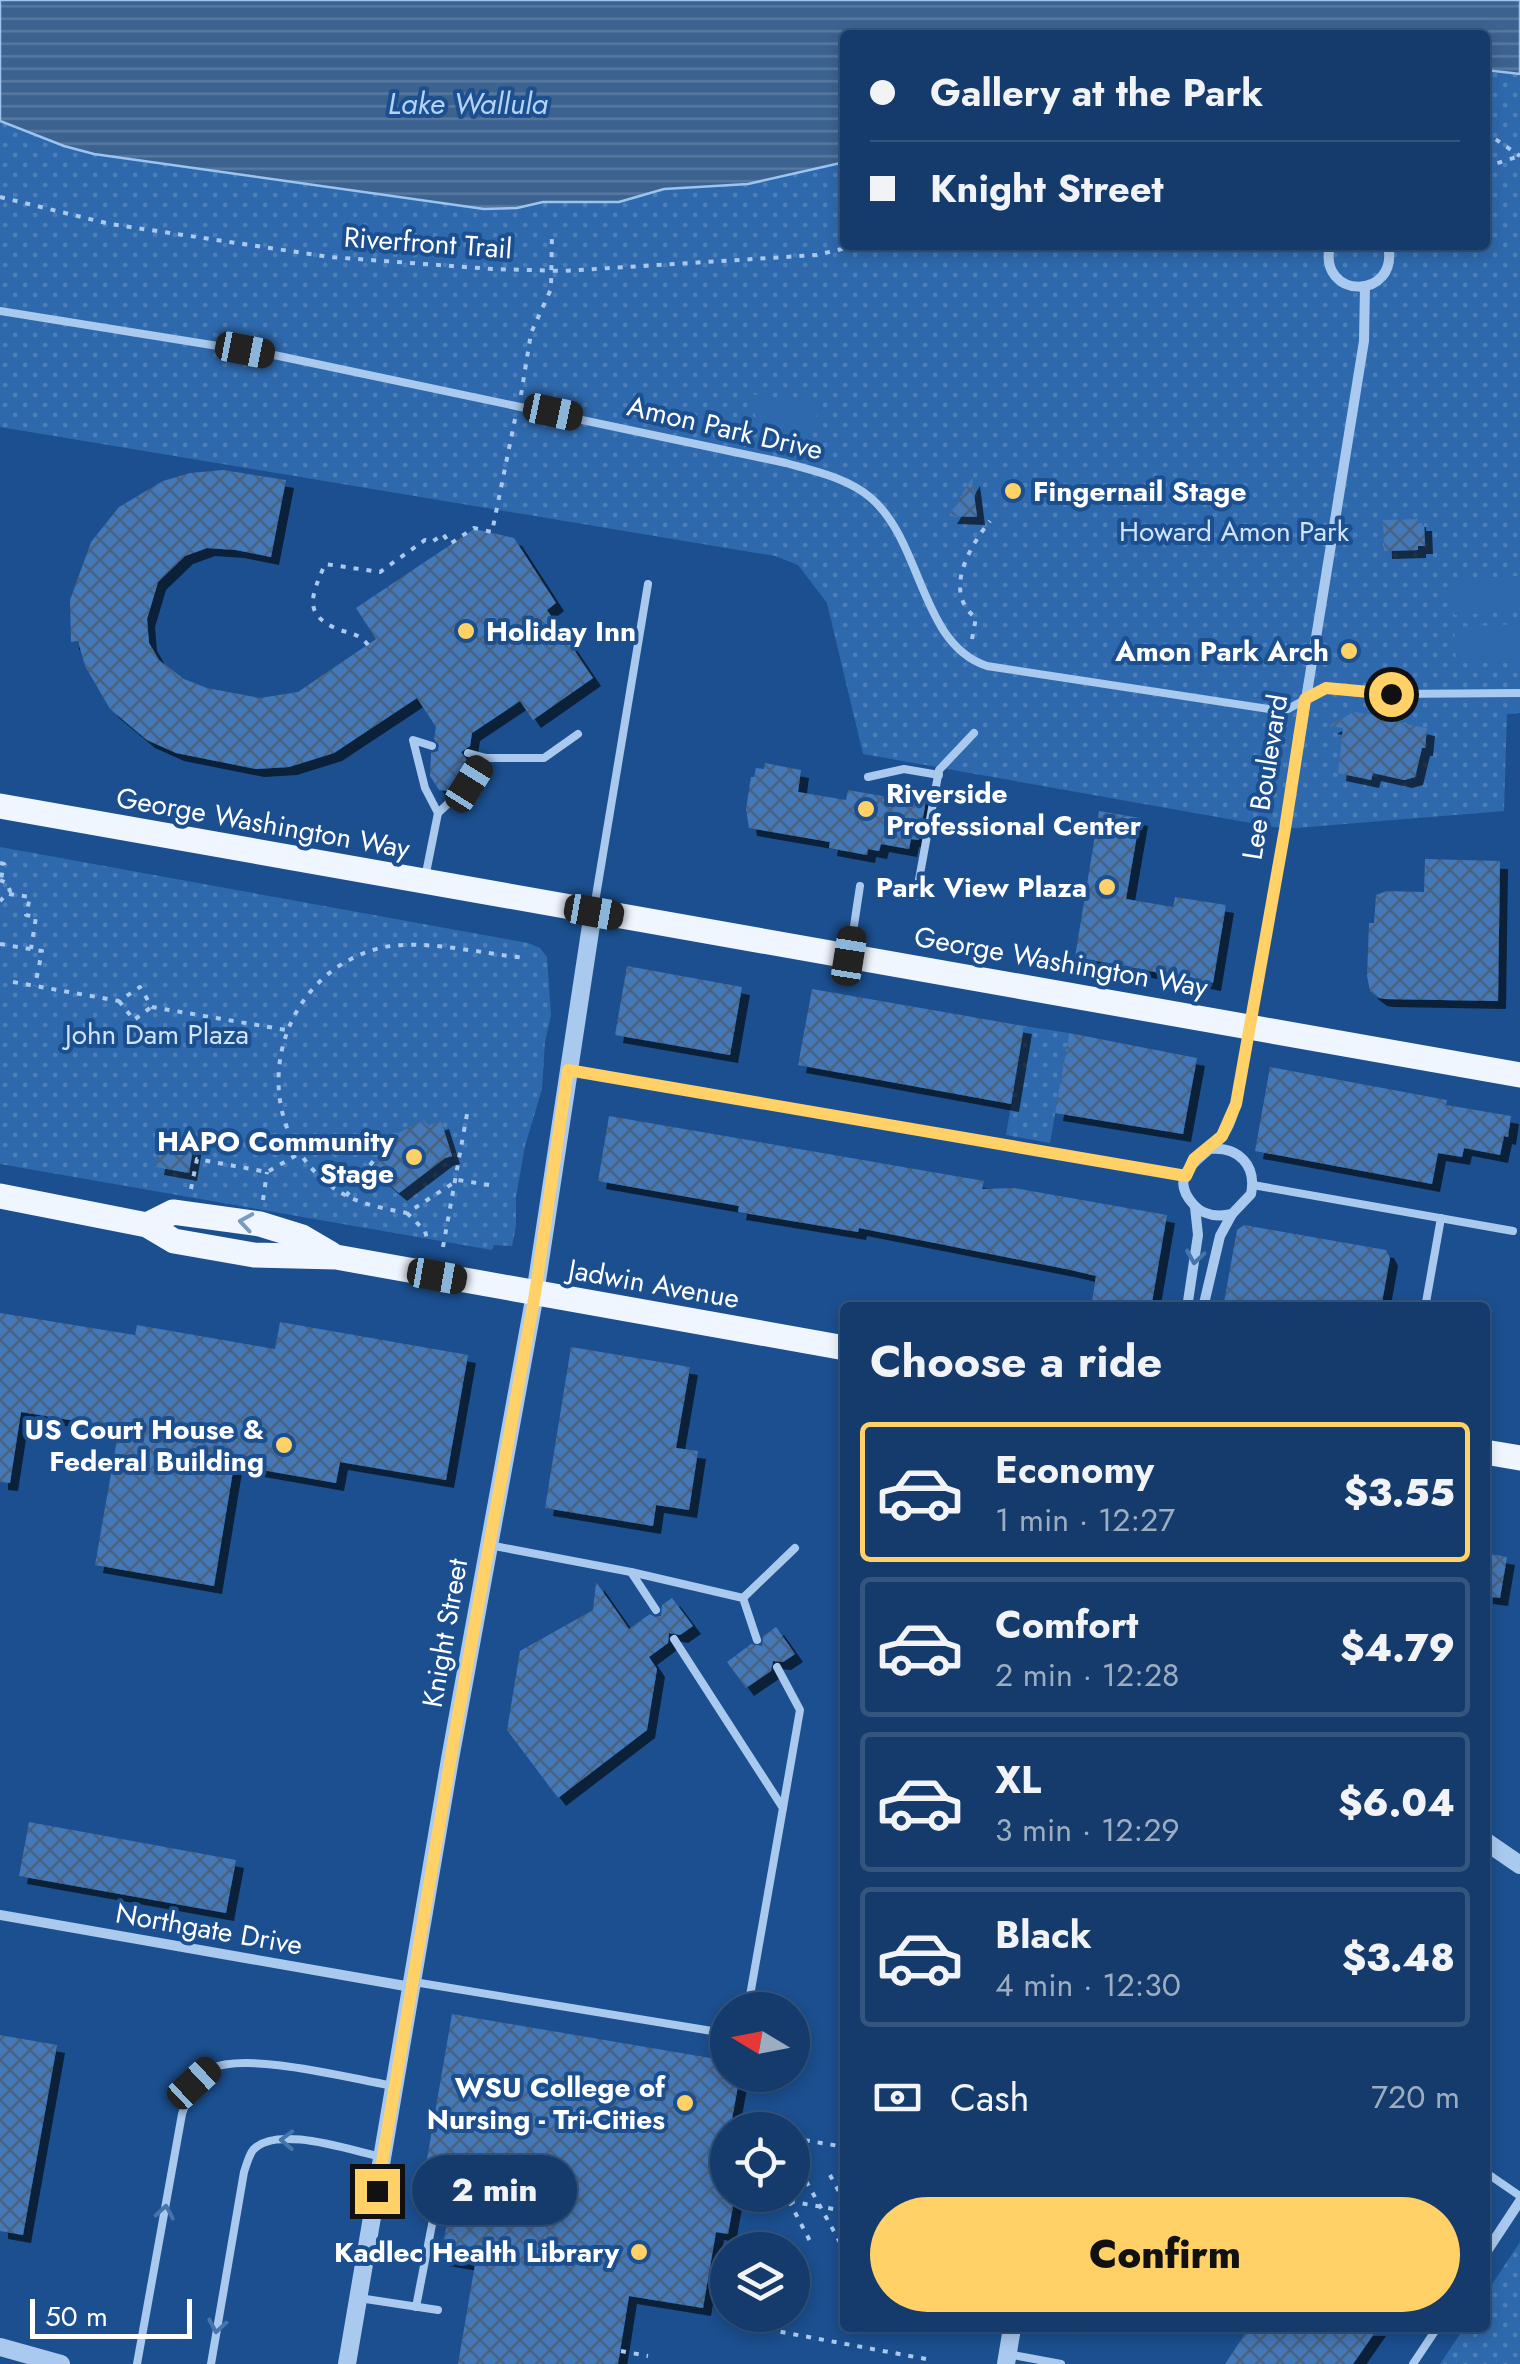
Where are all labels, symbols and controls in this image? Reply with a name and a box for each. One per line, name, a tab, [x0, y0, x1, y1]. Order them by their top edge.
text: Gallery at the Park	[930, 65, 1263, 120]
water label: Lake Wallula	[388, 82, 549, 125]
text: Knight Street	[930, 161, 1164, 216]
street label: Riverfront Trail	[342, 217, 514, 269]
car	[213, 330, 277, 370]
street label: Amon Park Drive	[623, 386, 827, 470]
car	[521, 391, 585, 433]
place label: Fingernail Stage	[1033, 471, 1246, 512]
marker: Fingernail Stage	[1002, 480, 1024, 502]
park label: Howard Amon Park	[1119, 511, 1350, 552]
place label: Holiday Inn	[486, 611, 636, 652]
marker: Holiday Inn	[455, 620, 477, 642]
place label: Amon Park Arch	[1114, 631, 1329, 672]
marker: Amon Park Arch	[1338, 640, 1360, 662]
route start	[1369, 672, 1414, 717]
street label: Lee Boulevard	[1232, 691, 1298, 863]
car	[440, 751, 498, 817]
place label: Riverside Professional Center	[886, 773, 1142, 846]
street label: George Washington Way	[113, 777, 414, 869]
marker: Riverside Professional Center	[855, 798, 877, 820]
place label: Park View Plaza	[876, 867, 1087, 908]
marker: Park View Plaza	[1096, 876, 1118, 898]
car	[562, 892, 626, 932]
street label: George Washington Way	[911, 916, 1212, 1008]
car	[829, 924, 869, 988]
park label: John Dam Plaza	[61, 1014, 249, 1055]
place label: HAPO Community Stage	[157, 1121, 394, 1194]
marker: HAPO Community Stage	[403, 1146, 425, 1168]
one-way arrow	[237, 1213, 254, 1234]
street label: Jadwin Avenue	[561, 1248, 743, 1319]
one-way arrow	[1185, 1249, 1206, 1265]
car	[405, 1256, 469, 1296]
text: Choose a ride	[870, 1329, 1162, 1394]
place label: US Court House & Federal Building	[25, 1409, 264, 1482]
marker: US Court House & Federal Building	[273, 1434, 295, 1456]
text: Economy	[995, 1442, 1154, 1497]
icon: car	[875, 1447, 965, 1537]
text: $3.55	[1344, 1465, 1455, 1520]
text: 1 min · 12:27	[995, 1497, 1175, 1543]
street label: Knight Street	[412, 1555, 478, 1711]
text: Comfort	[995, 1597, 1138, 1652]
icon: car	[875, 1602, 965, 1692]
text: $4.79	[1340, 1620, 1455, 1675]
text: 2 min · 12:28	[995, 1652, 1180, 1698]
text: XL	[995, 1752, 1041, 1807]
icon: car	[875, 1757, 965, 1847]
text: $6.04	[1338, 1775, 1455, 1830]
text: 3 min · 12:29	[995, 1807, 1180, 1853]
street label: Northgate Drive	[112, 1892, 306, 1966]
text: Black	[995, 1907, 1092, 1962]
icon: car	[875, 1912, 965, 2002]
text: $3.48	[1342, 1930, 1455, 1985]
text: 4 min · 12:30	[995, 1962, 1181, 2008]
north arrow	[710, 1992, 810, 2092]
map controls	[710, 1992, 810, 2332]
car	[162, 2052, 226, 2114]
place label: WSU College of Nursing - Tri-Cities	[427, 2067, 666, 2140]
icon: cash	[870, 2070, 925, 2125]
text: Cash	[950, 2070, 1030, 2125]
text: 720 m	[1371, 2074, 1460, 2120]
marker: WSU College of Nursing - Tri-Cities	[674, 2092, 696, 2114]
button: locate	[710, 2112, 810, 2212]
one-way arrow	[279, 2130, 294, 2151]
callout: 2 min	[412, 2156, 577, 2226]
text: 2 min	[452, 2167, 537, 2213]
route end	[355, 2169, 400, 2214]
button: Confirm	[870, 2197, 1460, 2312]
one-way arrow	[153, 2204, 174, 2221]
place label: Kadlec Health Library	[334, 2232, 619, 2273]
button: layers	[710, 2232, 810, 2332]
marker: Kadlec Health Library	[628, 2241, 650, 2263]
scale bar	[30, 2294, 192, 2338]
text: 50 m	[45, 2296, 108, 2337]
one-way arrow	[207, 2318, 228, 2334]

